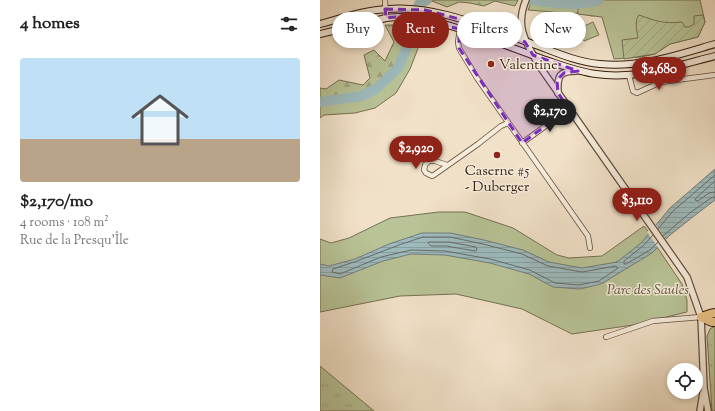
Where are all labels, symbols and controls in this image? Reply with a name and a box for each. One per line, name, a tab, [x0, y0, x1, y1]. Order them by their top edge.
text: 4 homes	[20, 12, 80, 36]
chip: Buy	[332, 12, 384, 48]
chip: Rent	[392, 12, 449, 48]
chip: Filters	[457, 12, 522, 48]
chip: New	[530, 12, 586, 48]
icon: filters	[278, 13, 300, 35]
place label: Valentine	[499, 56, 558, 76]
pin: $2,680	[626, 57, 692, 91]
marker: Valentine	[486, 59, 496, 69]
text: $2,680	[641, 61, 677, 79]
icon: home	[124, 84, 196, 156]
pin: $2,170	[517, 99, 583, 133]
text: $2,170	[533, 103, 567, 121]
pin: $2,920	[383, 136, 449, 170]
text: $2,920	[398, 140, 434, 158]
marker: Caserne #5 - Duberger	[492, 150, 502, 160]
place label: Caserne #5 - Duberger	[465, 162, 530, 198]
pin: $3,110	[604, 188, 670, 222]
text: $2,170/mo	[20, 190, 93, 214]
text: $3,110	[621, 192, 653, 210]
text: 4 rooms · 108 m²	[20, 214, 109, 232]
text: Rue de la Presqu'Île	[20, 232, 129, 250]
park label: Parc des Saules	[607, 281, 689, 301]
map controls	[667, 363, 703, 399]
button: locate	[667, 363, 703, 399]

